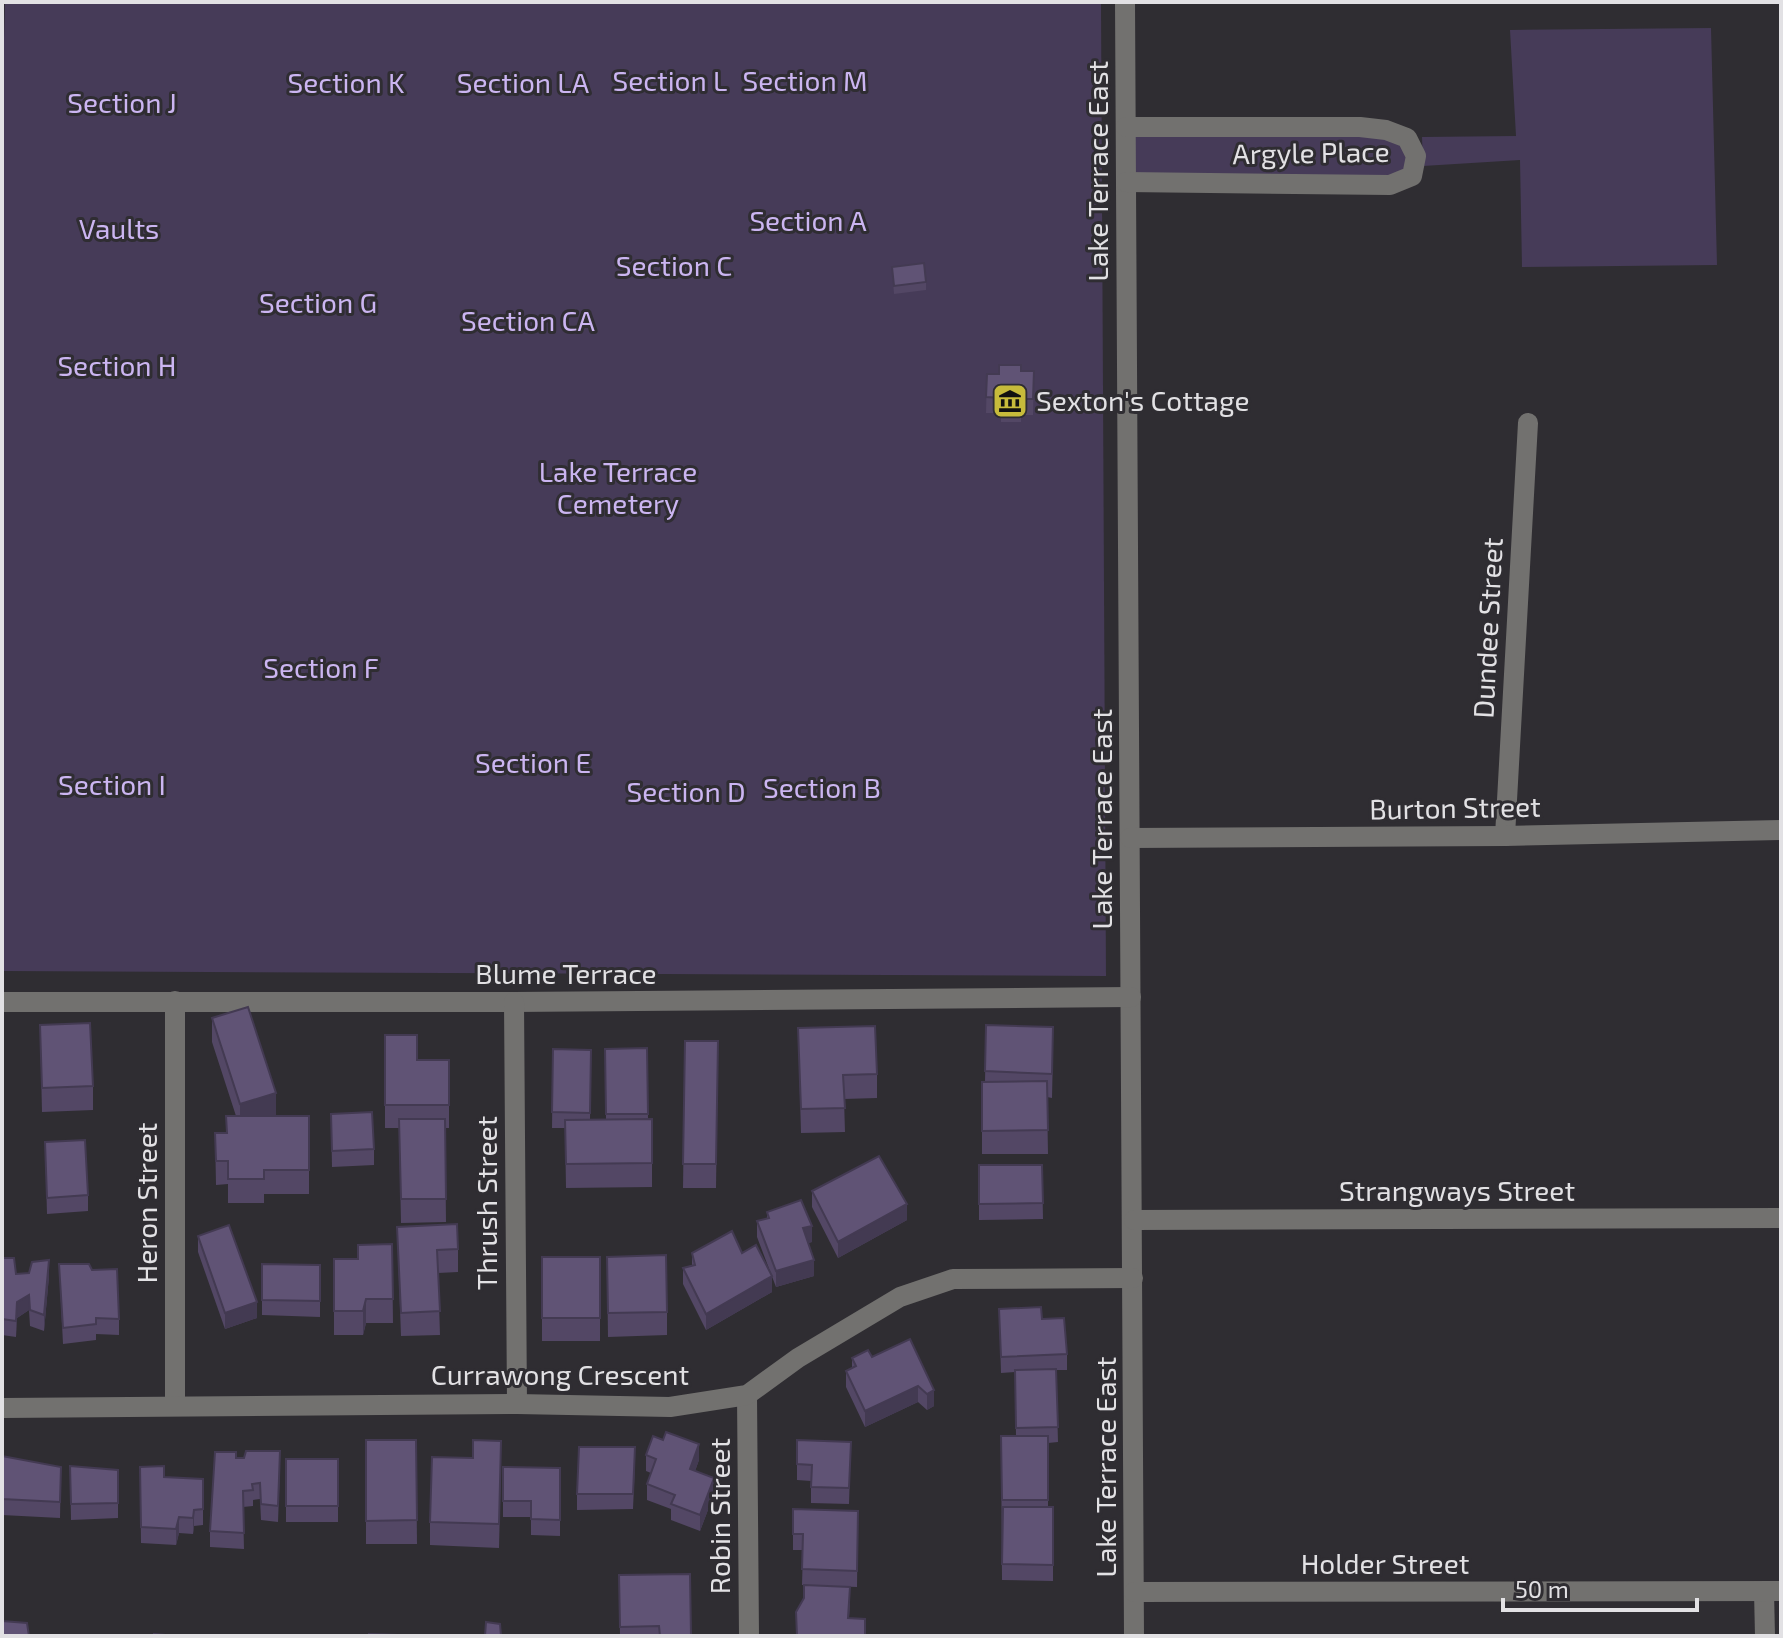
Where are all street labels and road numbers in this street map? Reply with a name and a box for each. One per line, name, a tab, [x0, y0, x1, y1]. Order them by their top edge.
street label: Lake Terrace East	[1080, 61, 1114, 281]
street label: Argyle Place	[1232, 134, 1390, 170]
street label: Dundee Street	[1465, 537, 1509, 719]
street label: Lake Terrace East	[1084, 709, 1118, 929]
street label: Burton Street	[1369, 789, 1541, 825]
street label: Blume Terrace	[475, 956, 657, 990]
street label: Thrush Street	[469, 1116, 503, 1290]
street label: Heron Street	[129, 1123, 163, 1283]
street label: Strangways Street	[1339, 1173, 1575, 1207]
street label: Currawong Crescent	[431, 1357, 689, 1391]
street label: Lake Terrace East	[1088, 1357, 1122, 1577]
street label: Robin Street	[702, 1438, 736, 1594]
street label: Holder Street	[1301, 1546, 1469, 1580]

